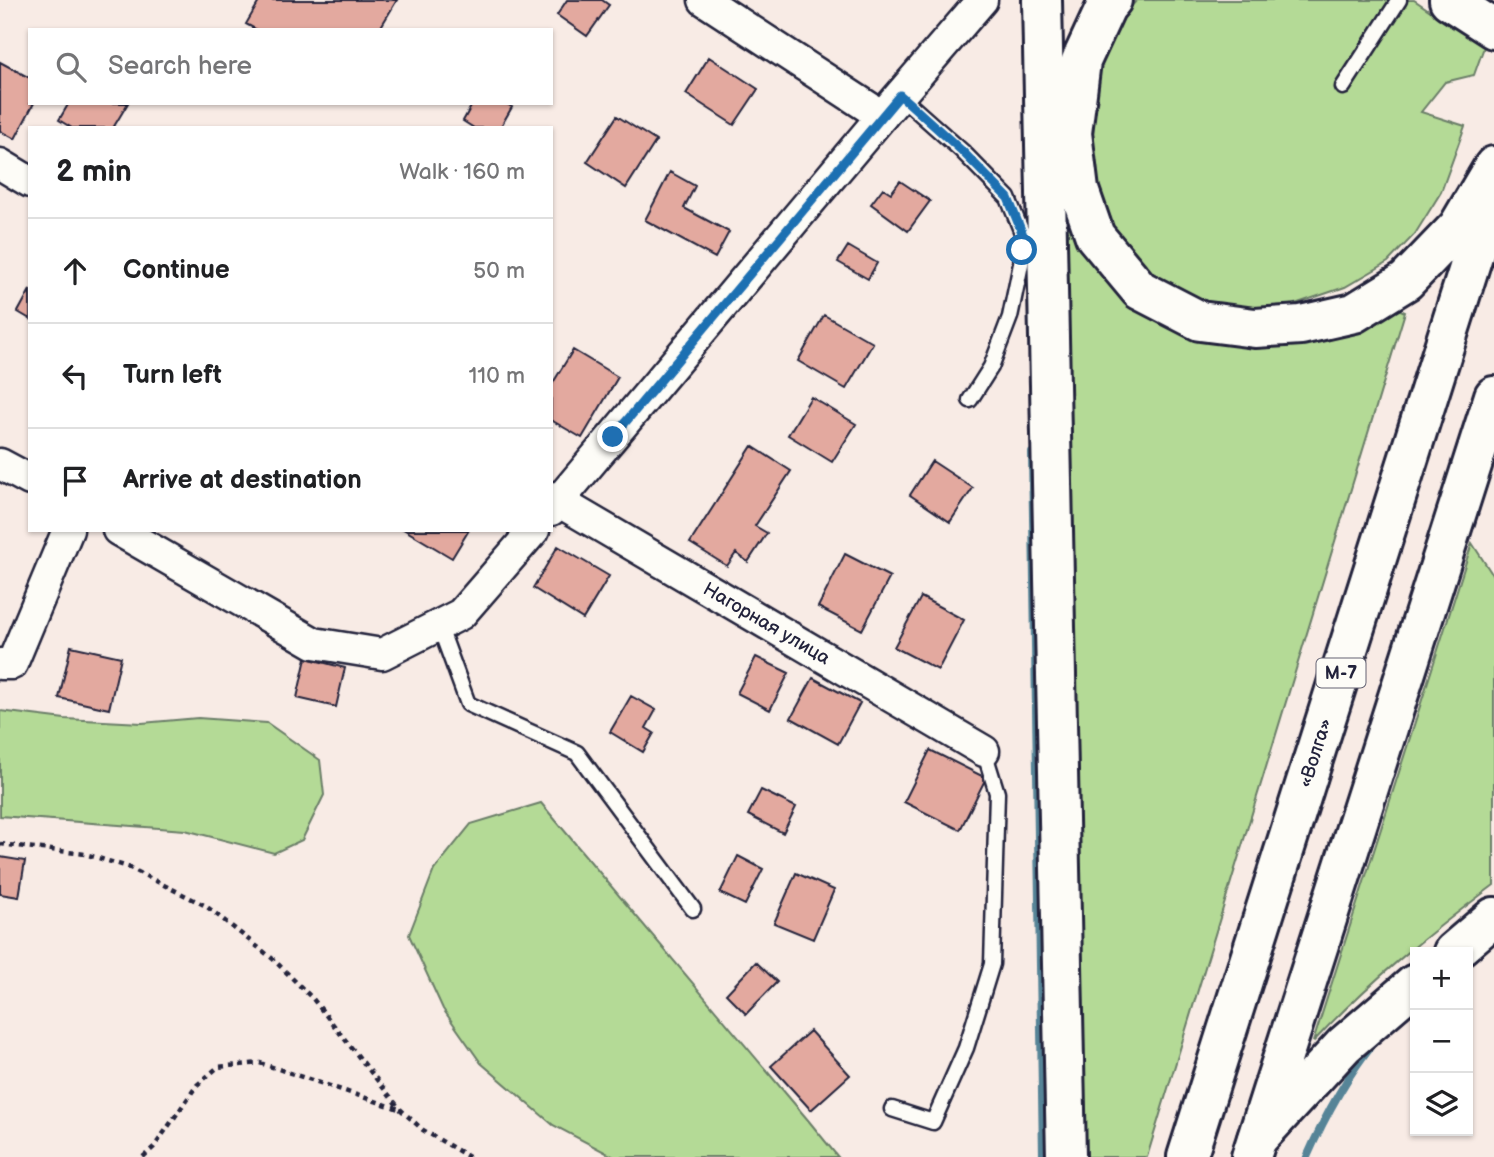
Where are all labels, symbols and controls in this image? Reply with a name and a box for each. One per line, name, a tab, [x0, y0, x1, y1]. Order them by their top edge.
search box	[28, 28, 553, 105]
icon: search	[52, 48, 90, 86]
text: Search here	[108, 51, 252, 82]
text: 2 min	[56, 154, 132, 190]
text: Walk · 160 m	[399, 158, 525, 186]
route start	[1006, 234, 1037, 265]
icon: ahead	[56, 252, 94, 290]
text: Continue	[123, 255, 230, 286]
text: 50 m	[473, 257, 525, 285]
icon: left	[56, 357, 94, 395]
text: Turn left	[123, 360, 222, 391]
text: 110 m	[468, 362, 525, 390]
route end	[597, 421, 628, 452]
icon: arrive	[56, 462, 94, 500]
text: Arrive at destination	[123, 465, 362, 496]
street label: Нагорная улица	[699, 577, 834, 670]
road number: М-7	[1316, 658, 1366, 688]
street label: «Волга»	[1293, 715, 1337, 790]
map controls	[1410, 947, 1473, 1136]
button: +	[1410, 947, 1473, 1010]
button: −	[1410, 1010, 1473, 1073]
button: layers	[1410, 1073, 1473, 1136]

